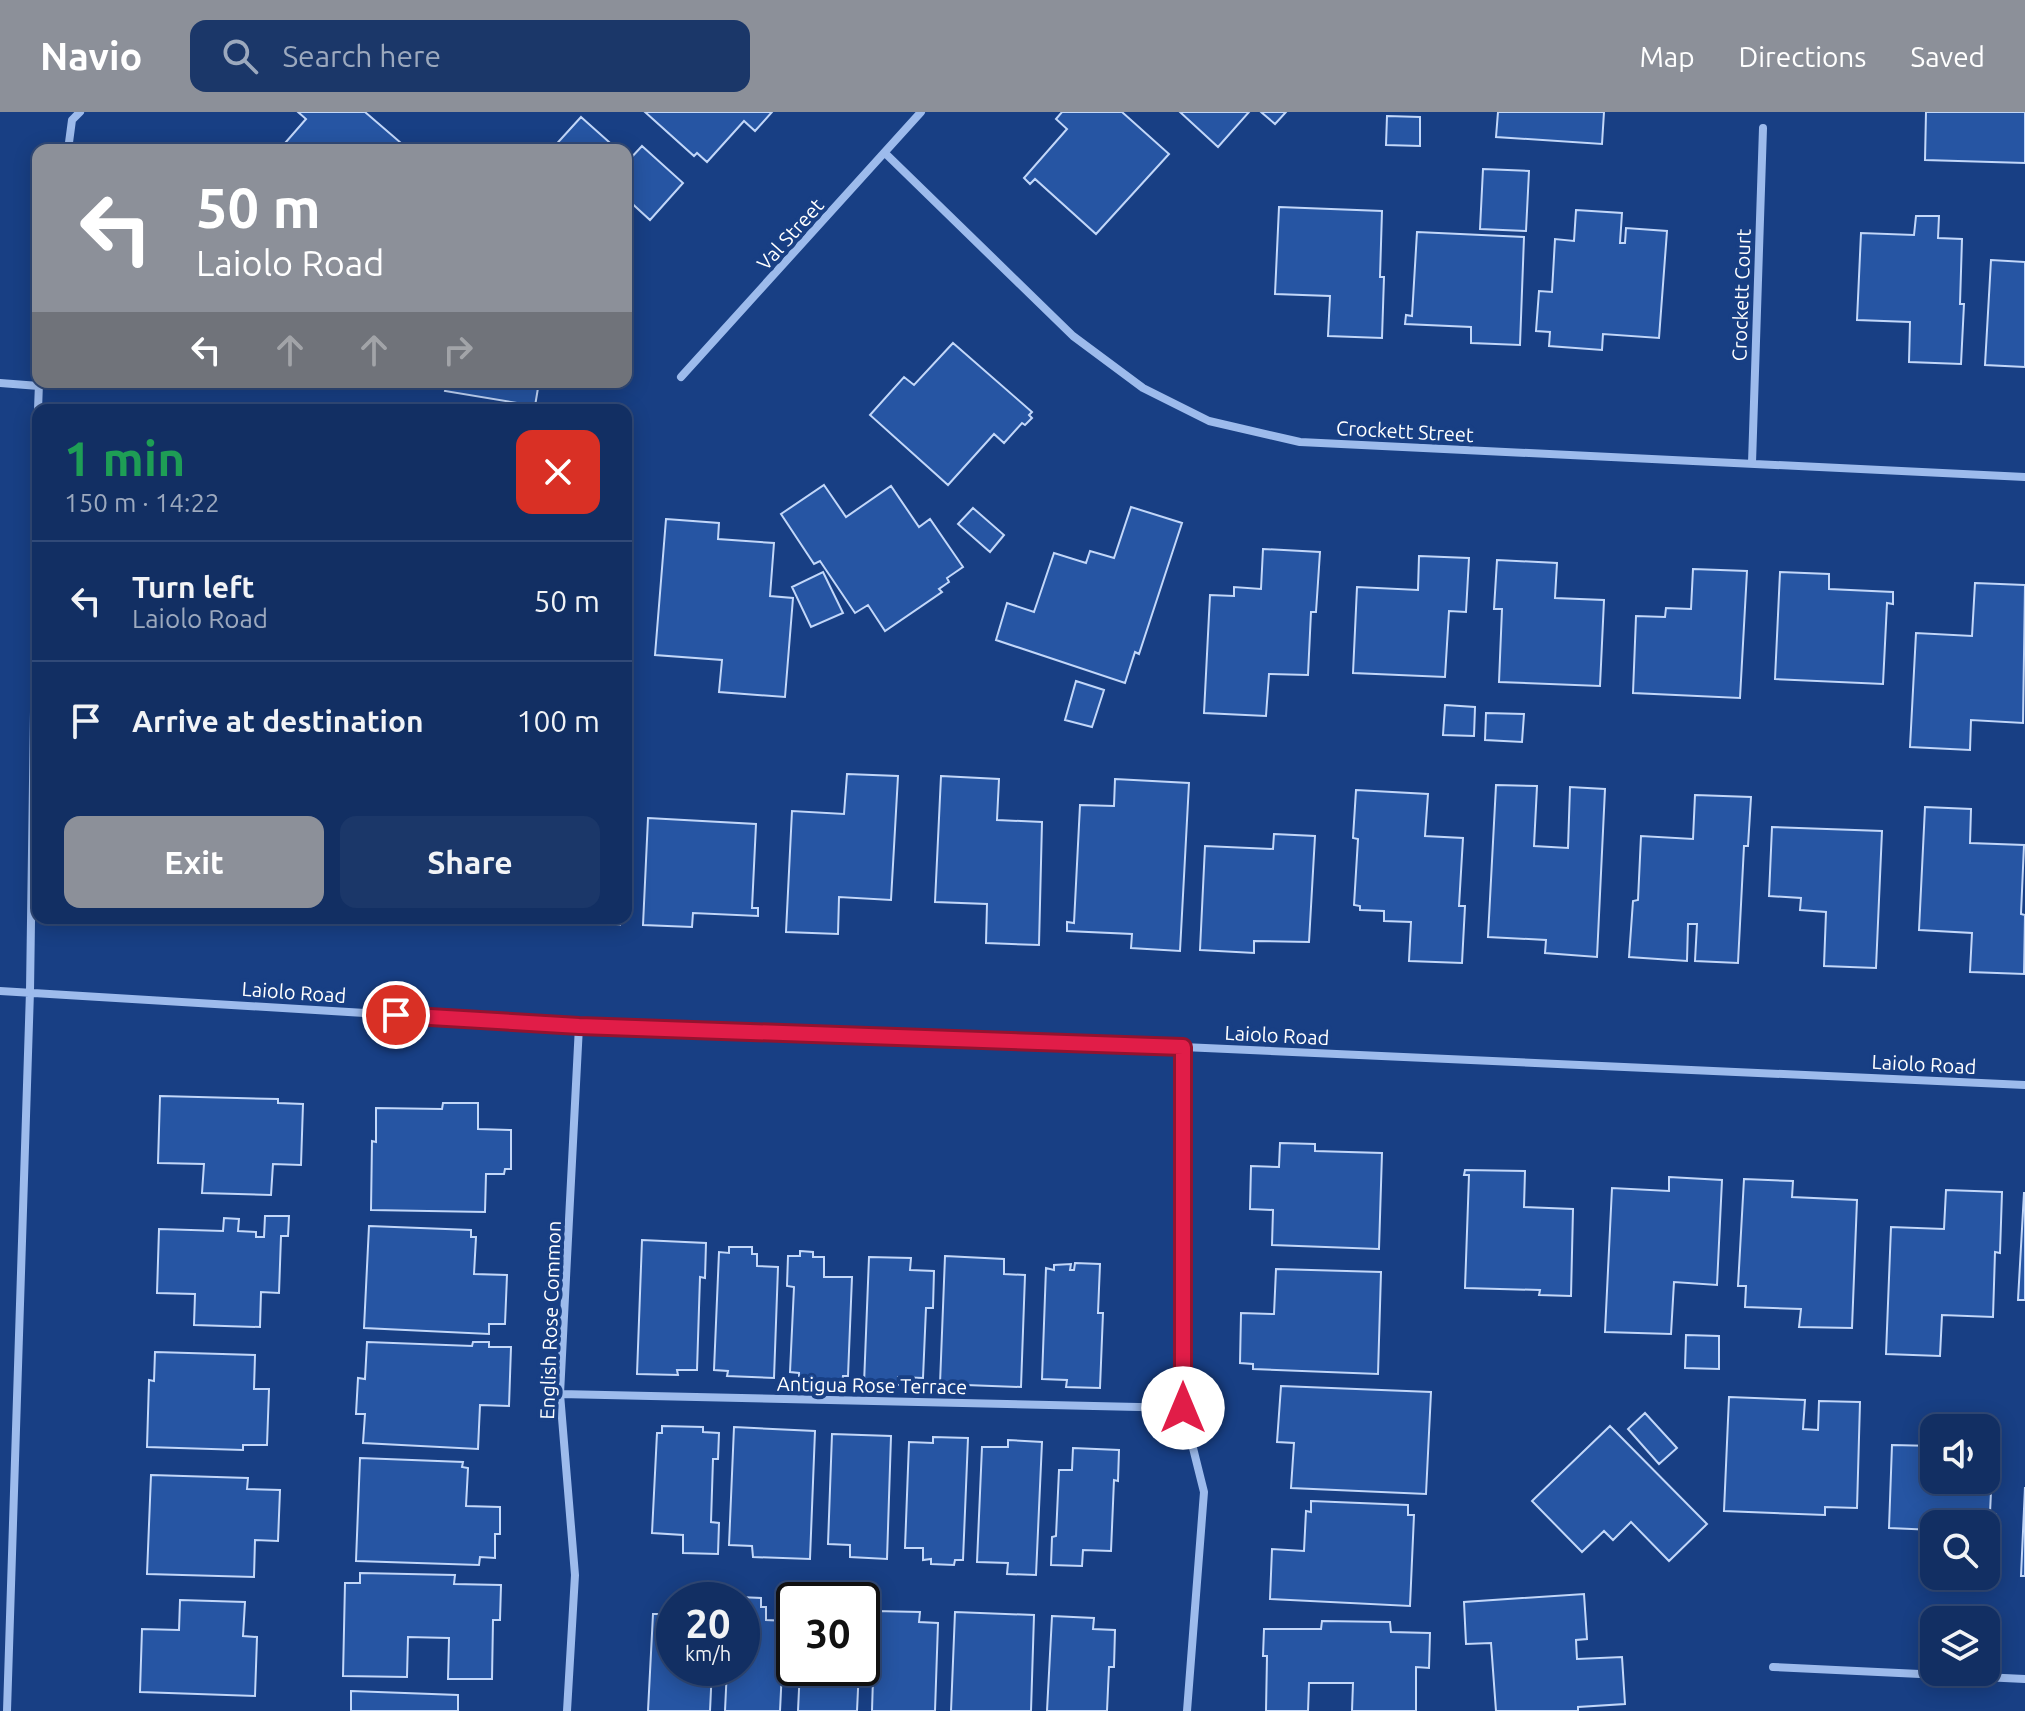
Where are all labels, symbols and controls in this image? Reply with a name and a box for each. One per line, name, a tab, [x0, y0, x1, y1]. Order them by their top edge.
search box	[190, 20, 750, 92]
icon: search	[218, 34, 262, 78]
text: Navio	[40, 35, 142, 77]
text: Search here	[282, 39, 441, 73]
text: Map	[1639, 41, 1695, 72]
text: Directions	[1739, 41, 1866, 72]
text: Saved	[1910, 41, 1985, 72]
icon: left	[64, 176, 168, 280]
text: 50 m	[196, 176, 321, 239]
street label: Val Street	[752, 193, 828, 275]
street label: Crockett Court	[1727, 228, 1755, 362]
text: Laiolo Road	[196, 242, 384, 283]
icon: left	[184, 328, 228, 372]
icon: ahead	[268, 328, 312, 372]
icon: ahead	[352, 328, 396, 372]
icon: right	[436, 328, 480, 372]
street label: Crockett Street	[1336, 416, 1475, 446]
button: close	[516, 430, 600, 514]
text: 1 min	[64, 431, 185, 485]
text: 150 m · 14:22	[64, 488, 220, 517]
text: Turn left	[132, 570, 254, 604]
icon: left	[64, 579, 108, 623]
text: 50 m	[533, 584, 600, 618]
text: Laiolo Road	[132, 604, 268, 633]
icon: arrive	[64, 699, 108, 743]
text: Arrive at destination	[132, 704, 424, 738]
text: 100 m	[516, 704, 600, 738]
button: Exit	[64, 816, 324, 908]
button: Share	[340, 816, 600, 908]
street label: Laiolo Road	[241, 977, 347, 1007]
pin	[362, 981, 430, 1049]
icon: arrive	[374, 993, 418, 1037]
street label: Laiolo Road	[1224, 1021, 1330, 1049]
street label: Laiolo Road	[1871, 1050, 1977, 1078]
street label: English Rose Common	[535, 1220, 565, 1420]
position arrow	[1141, 1366, 1225, 1450]
street label: Antigua Rose Terrace	[777, 1372, 967, 1398]
map controls	[1920, 1414, 2000, 1686]
button: sound	[1920, 1414, 2000, 1494]
button: search	[1920, 1510, 2000, 1590]
speed limit sign: 30	[776, 1582, 880, 1686]
text: 20	[685, 1601, 731, 1646]
button: layers	[1920, 1606, 2000, 1686]
text: km/h	[685, 1642, 731, 1665]

